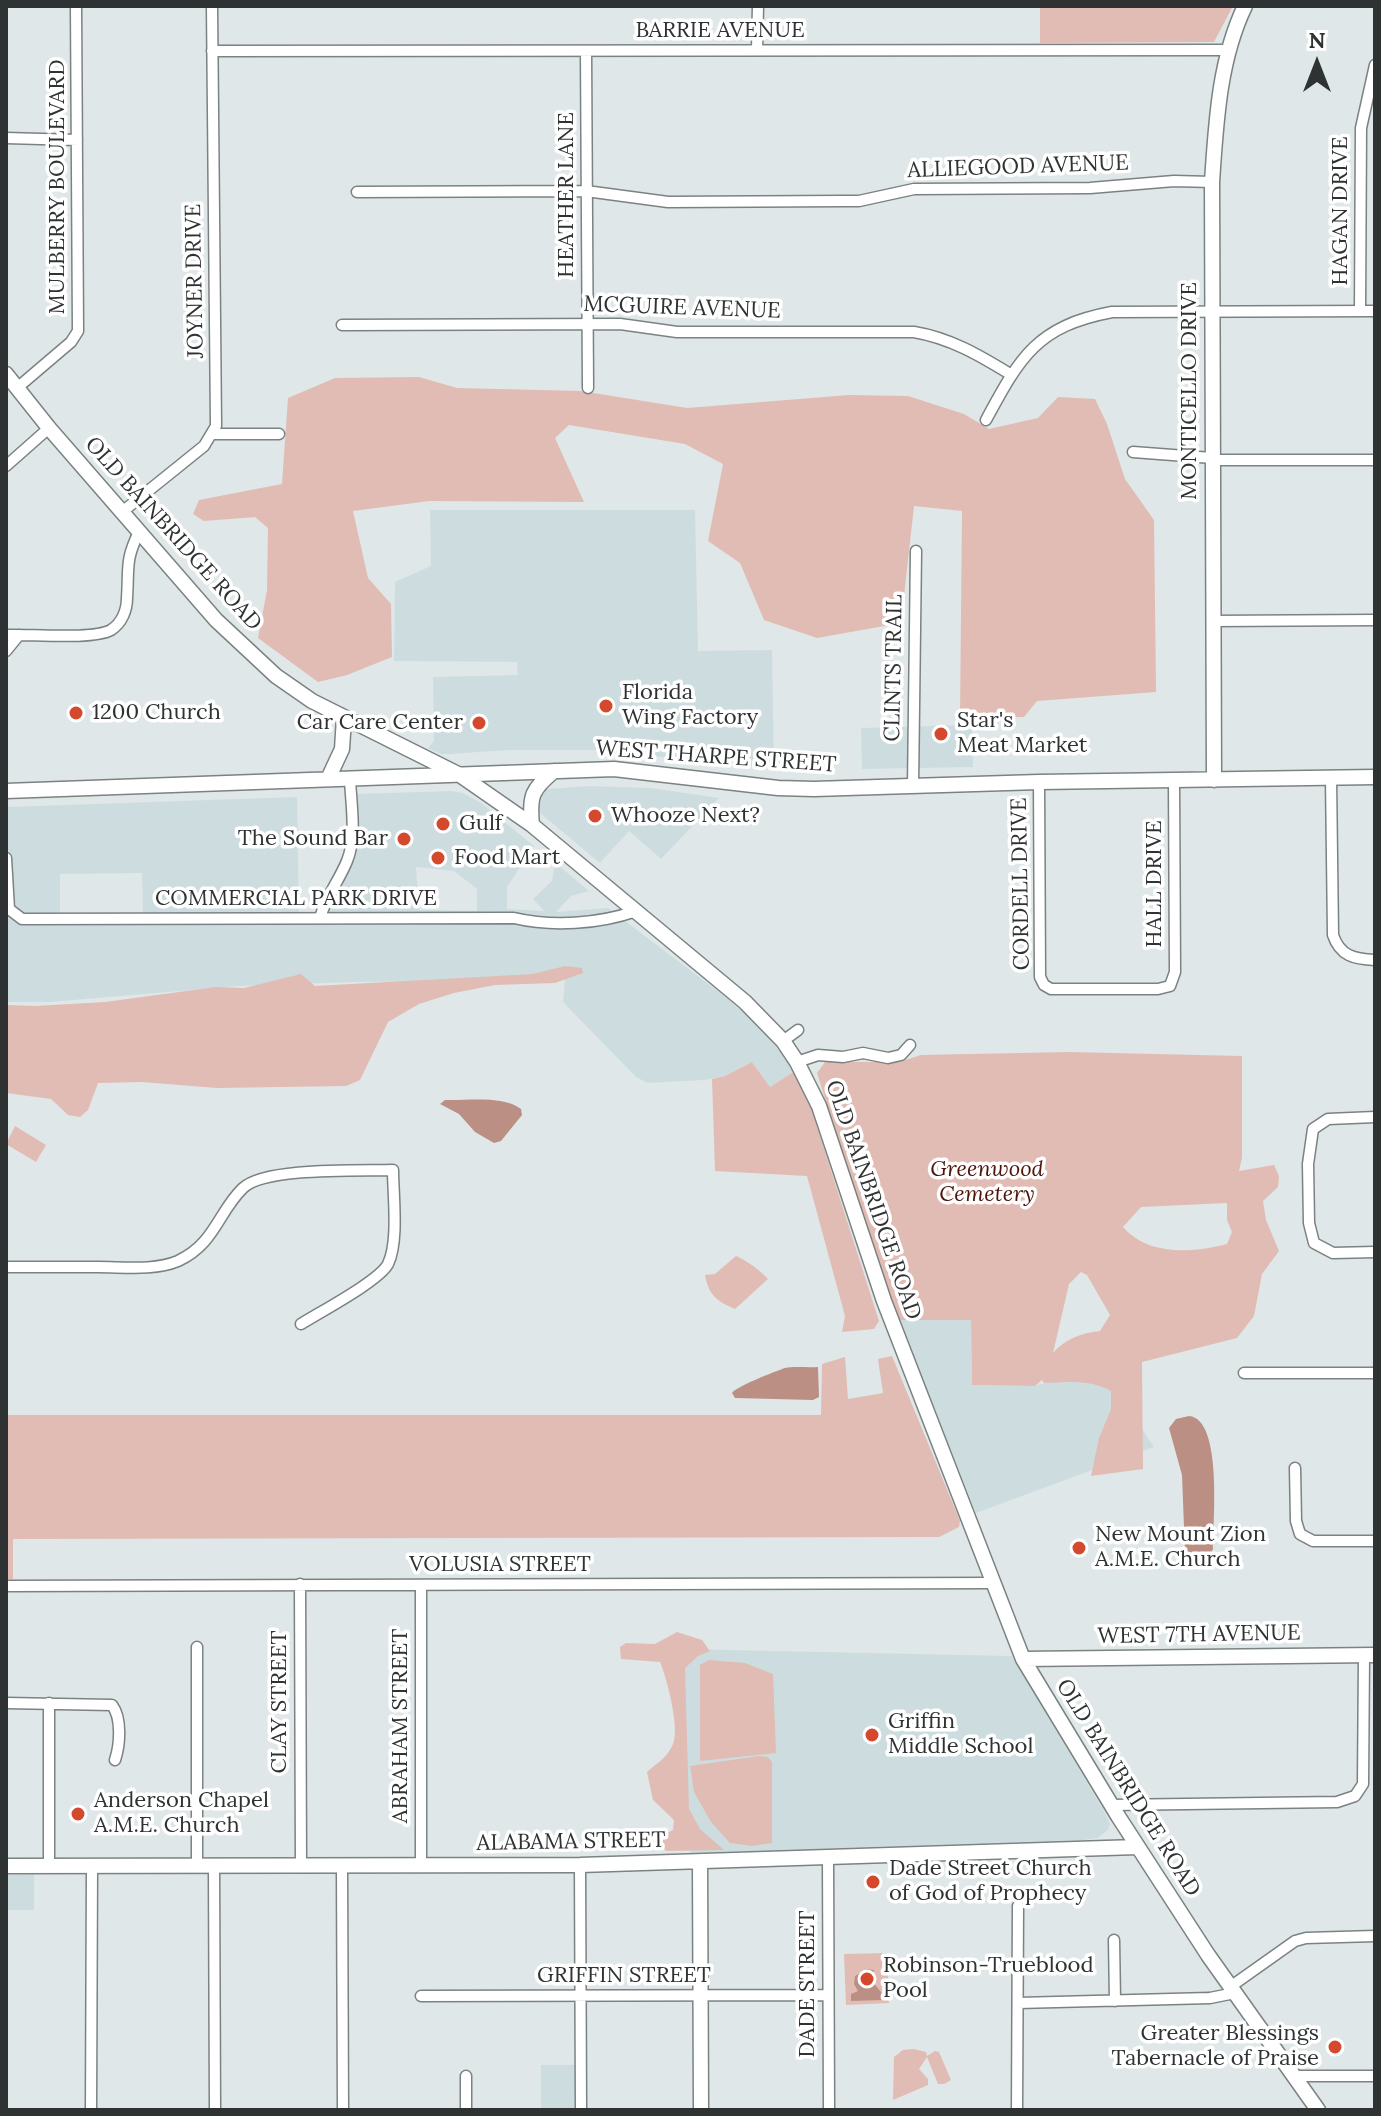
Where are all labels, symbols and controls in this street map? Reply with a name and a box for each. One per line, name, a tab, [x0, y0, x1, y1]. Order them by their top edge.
street label: BARRIE AVENUE	[635, 18, 805, 44]
north arrow	[1277, 24, 1357, 104]
text: N	[1308, 26, 1326, 54]
street label: MULBERRY BOULEVARD	[45, 59, 71, 315]
street label: HEATHER LANE	[554, 112, 580, 278]
street label: HAGAN DRIVE	[1328, 136, 1354, 286]
street label: ALLIEGOOD AVENUE	[907, 150, 1129, 184]
street label: JOYNER DRIVE	[180, 204, 210, 358]
street label: MONTICELLO DRIVE	[1177, 282, 1203, 500]
street label: MCGUIRE AVENUE	[583, 291, 781, 325]
street label: OLD BAINBRIDGE ROAD	[79, 432, 267, 636]
street label: CLINTS TRAIL	[880, 594, 908, 742]
place label: Florida Wing Factory	[622, 680, 758, 732]
marker: Florida Wing Factory	[597, 697, 615, 715]
place label: 1200 Church	[92, 700, 221, 726]
marker: 1200 Church	[67, 704, 85, 722]
place label: Star's Meat Market	[957, 708, 1087, 760]
place label: Car Care Center	[297, 710, 463, 736]
marker: Car Care Center	[470, 714, 488, 732]
marker: Star's Meat Market	[932, 725, 950, 743]
street label: WEST THARPE STREET	[595, 735, 837, 779]
street label: CORDELL DRIVE	[1006, 797, 1036, 971]
place label: Whooze Next?	[611, 803, 760, 829]
marker: Whooze Next?	[586, 807, 604, 825]
place label: Gulf	[459, 811, 502, 837]
marker: Gulf	[434, 815, 452, 833]
street label: HALL DRIVE	[1142, 820, 1168, 948]
place label: The Sound Bar	[238, 826, 388, 852]
marker: The Sound Bar	[395, 830, 413, 848]
place label: Food Mart	[454, 845, 560, 871]
marker: Food Mart	[429, 849, 447, 867]
street label: COMMERCIAL PARK DRIVE	[155, 886, 437, 912]
street label: OLD BAINBRIDGE ROAD	[820, 1077, 926, 1323]
park label: Greenwood Cemetery	[930, 1157, 1044, 1208]
place label: New Mount Zion A.M.E. Church	[1095, 1522, 1266, 1574]
marker: New Mount Zion A.M.E. Church	[1070, 1539, 1088, 1557]
street label: VOLUSIA STREET	[409, 1552, 591, 1578]
street label: WEST 7TH AVENUE	[1097, 1620, 1301, 1650]
street label: ABRAHAM STREET	[388, 1629, 414, 1823]
street label: CLAY STREET	[267, 1630, 293, 1774]
street label: OLD BAINBRIDGE ROAD	[1050, 1674, 1206, 1902]
place label: Griffin Middle School	[888, 1709, 1033, 1760]
marker: Griffin Middle School	[863, 1726, 881, 1744]
place label: Anderson Chapel A.M.E. Church	[94, 1788, 269, 1840]
marker: Anderson Chapel A.M.E. Church	[69, 1805, 87, 1823]
street label: ALABAMA STREET	[476, 1827, 666, 1857]
place label: Dade Street Church of God of Prophecy	[889, 1856, 1092, 1908]
marker: Dade Street Church of God of Prophecy	[864, 1873, 882, 1891]
street label: DADE STREET	[795, 1910, 821, 2058]
place label: Robinson-Trueblood Pool	[883, 1953, 1094, 2004]
street label: GRIFFIN STREET	[537, 1963, 711, 1989]
marker: Robinson-Trueblood Pool	[858, 1970, 876, 1988]
place label: Greater Blessings Tabernacle of Praise	[1111, 2021, 1319, 2072]
marker: Greater Blessings Tabernacle of Praise	[1326, 2038, 1344, 2056]

